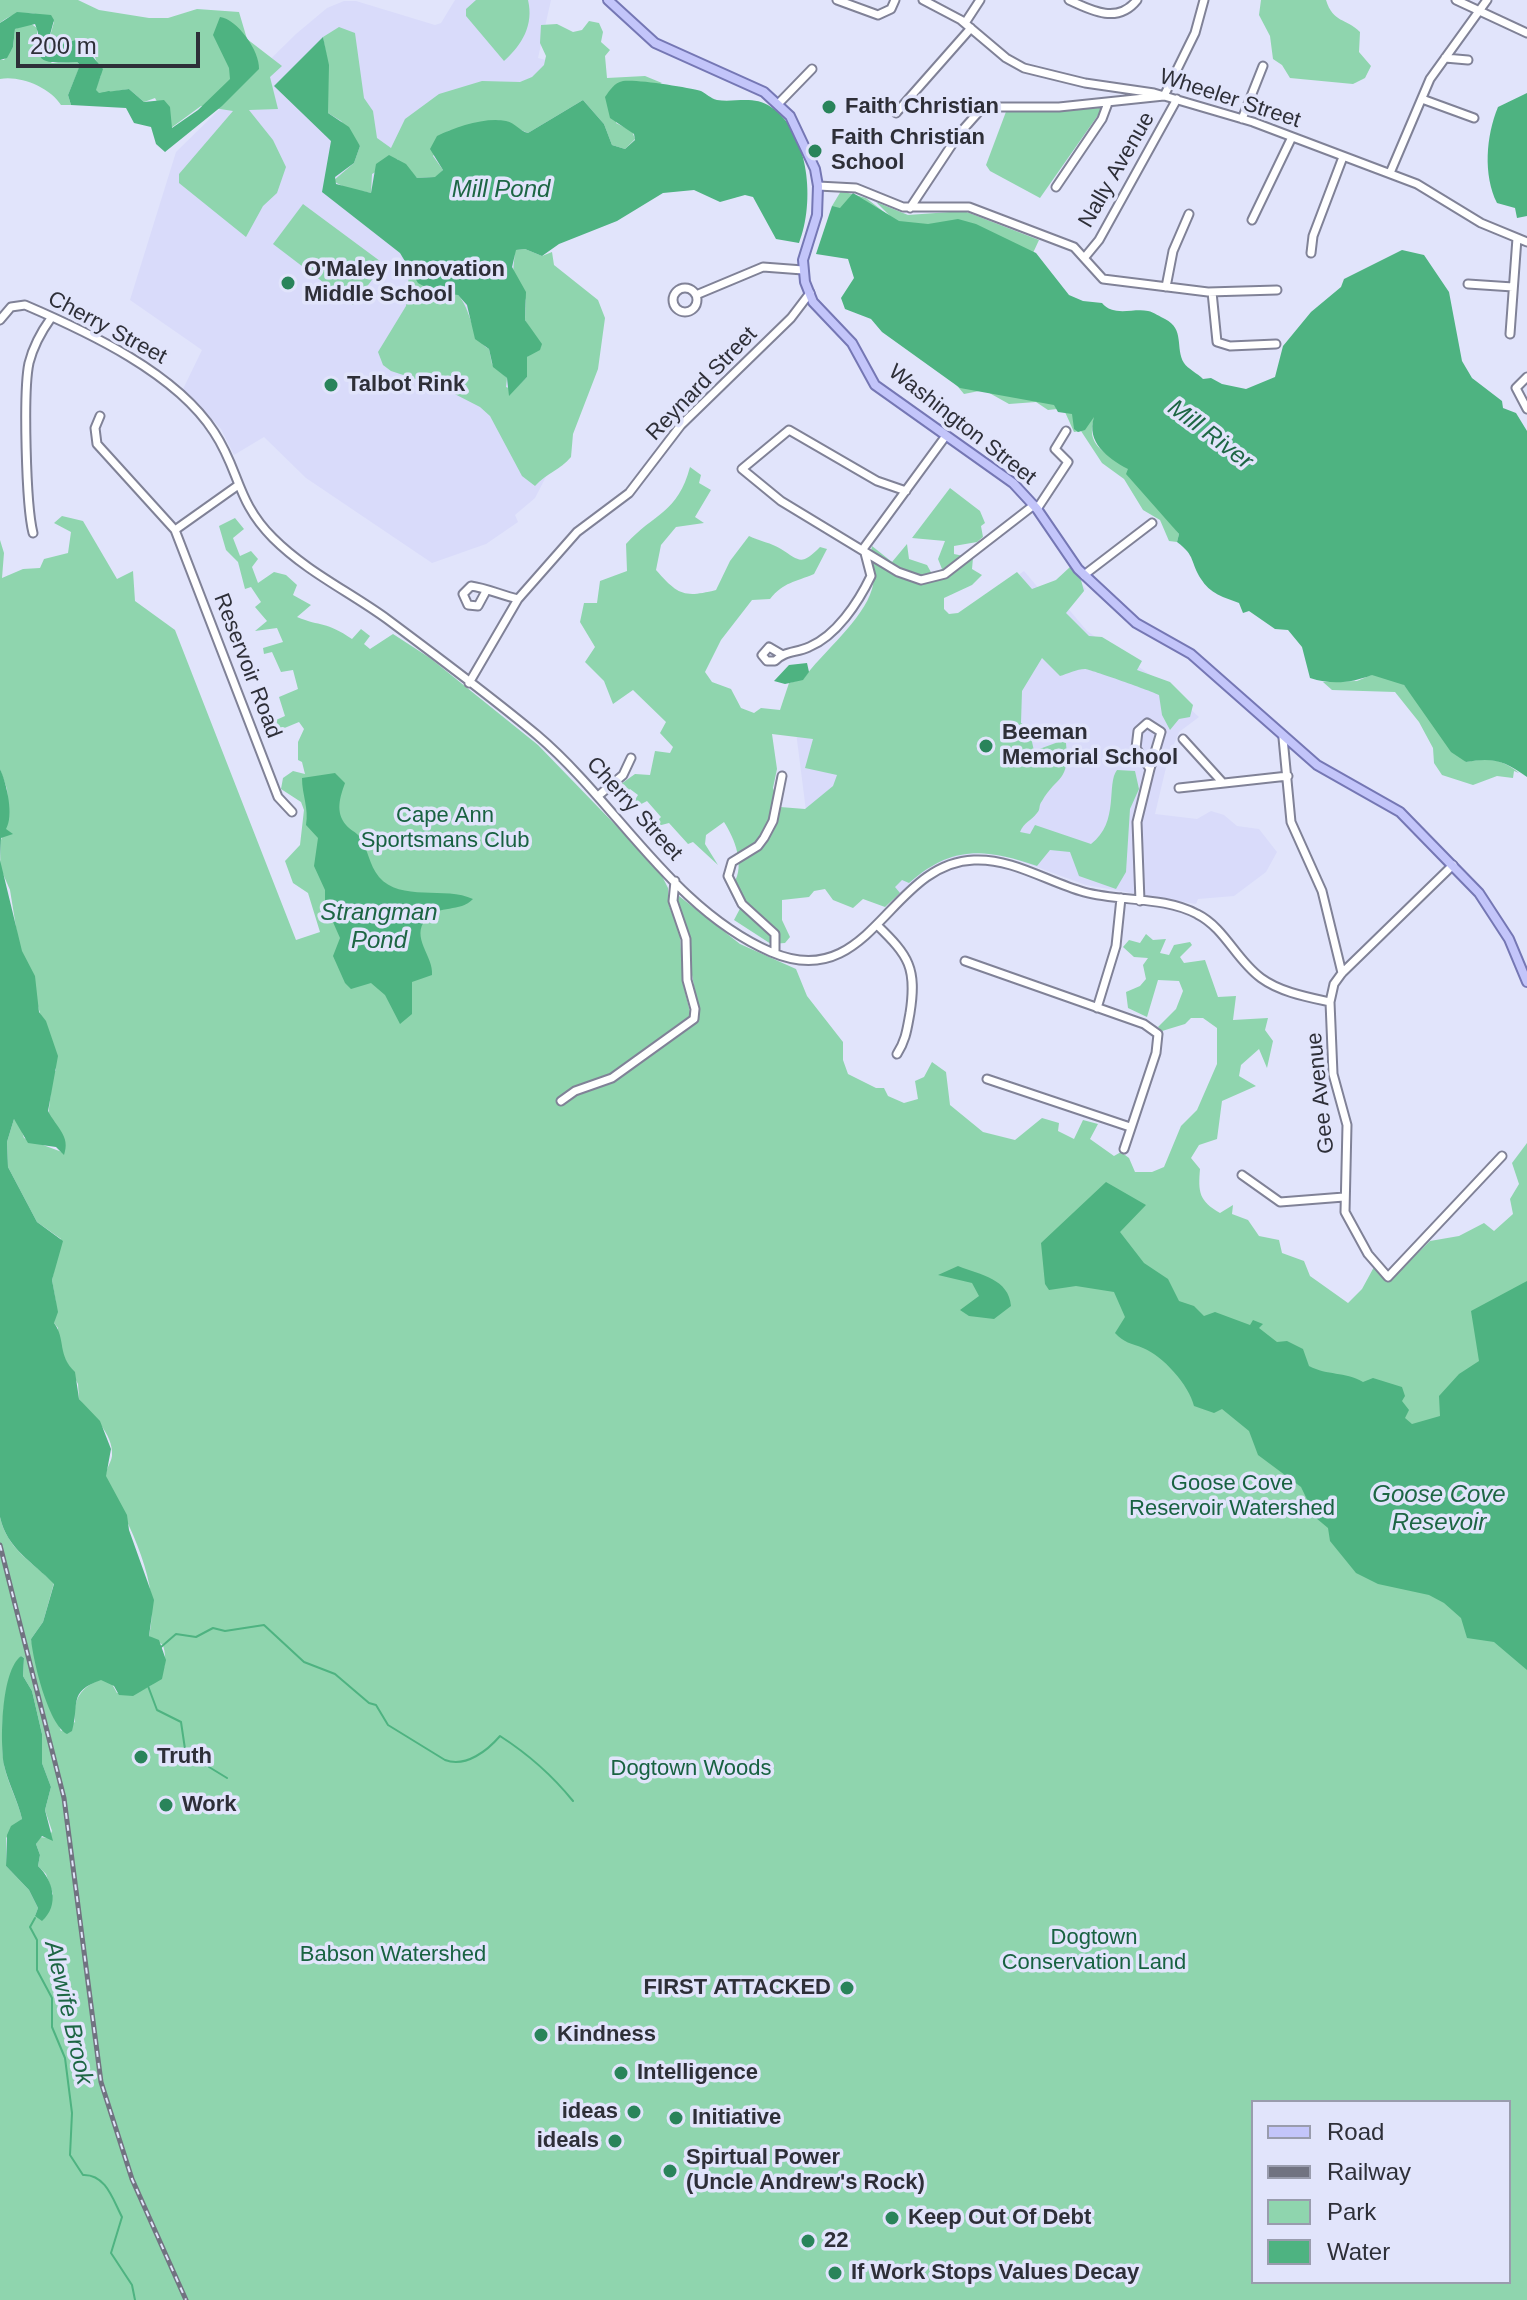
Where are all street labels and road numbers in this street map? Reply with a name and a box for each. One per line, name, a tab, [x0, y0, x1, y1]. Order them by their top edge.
street label: Wheeler Street	[1156, 64, 1304, 134]
street label: Nally Avenue	[1073, 107, 1161, 233]
street label: Cherry Street	[43, 286, 171, 370]
street label: Reynard Street	[641, 322, 763, 446]
street label: Washington Street	[883, 359, 1041, 491]
street label: Reservoir Road	[207, 590, 287, 742]
street label: Cherry Street	[580, 752, 688, 866]
street label: Gee Avenue	[1302, 1031, 1340, 1155]

